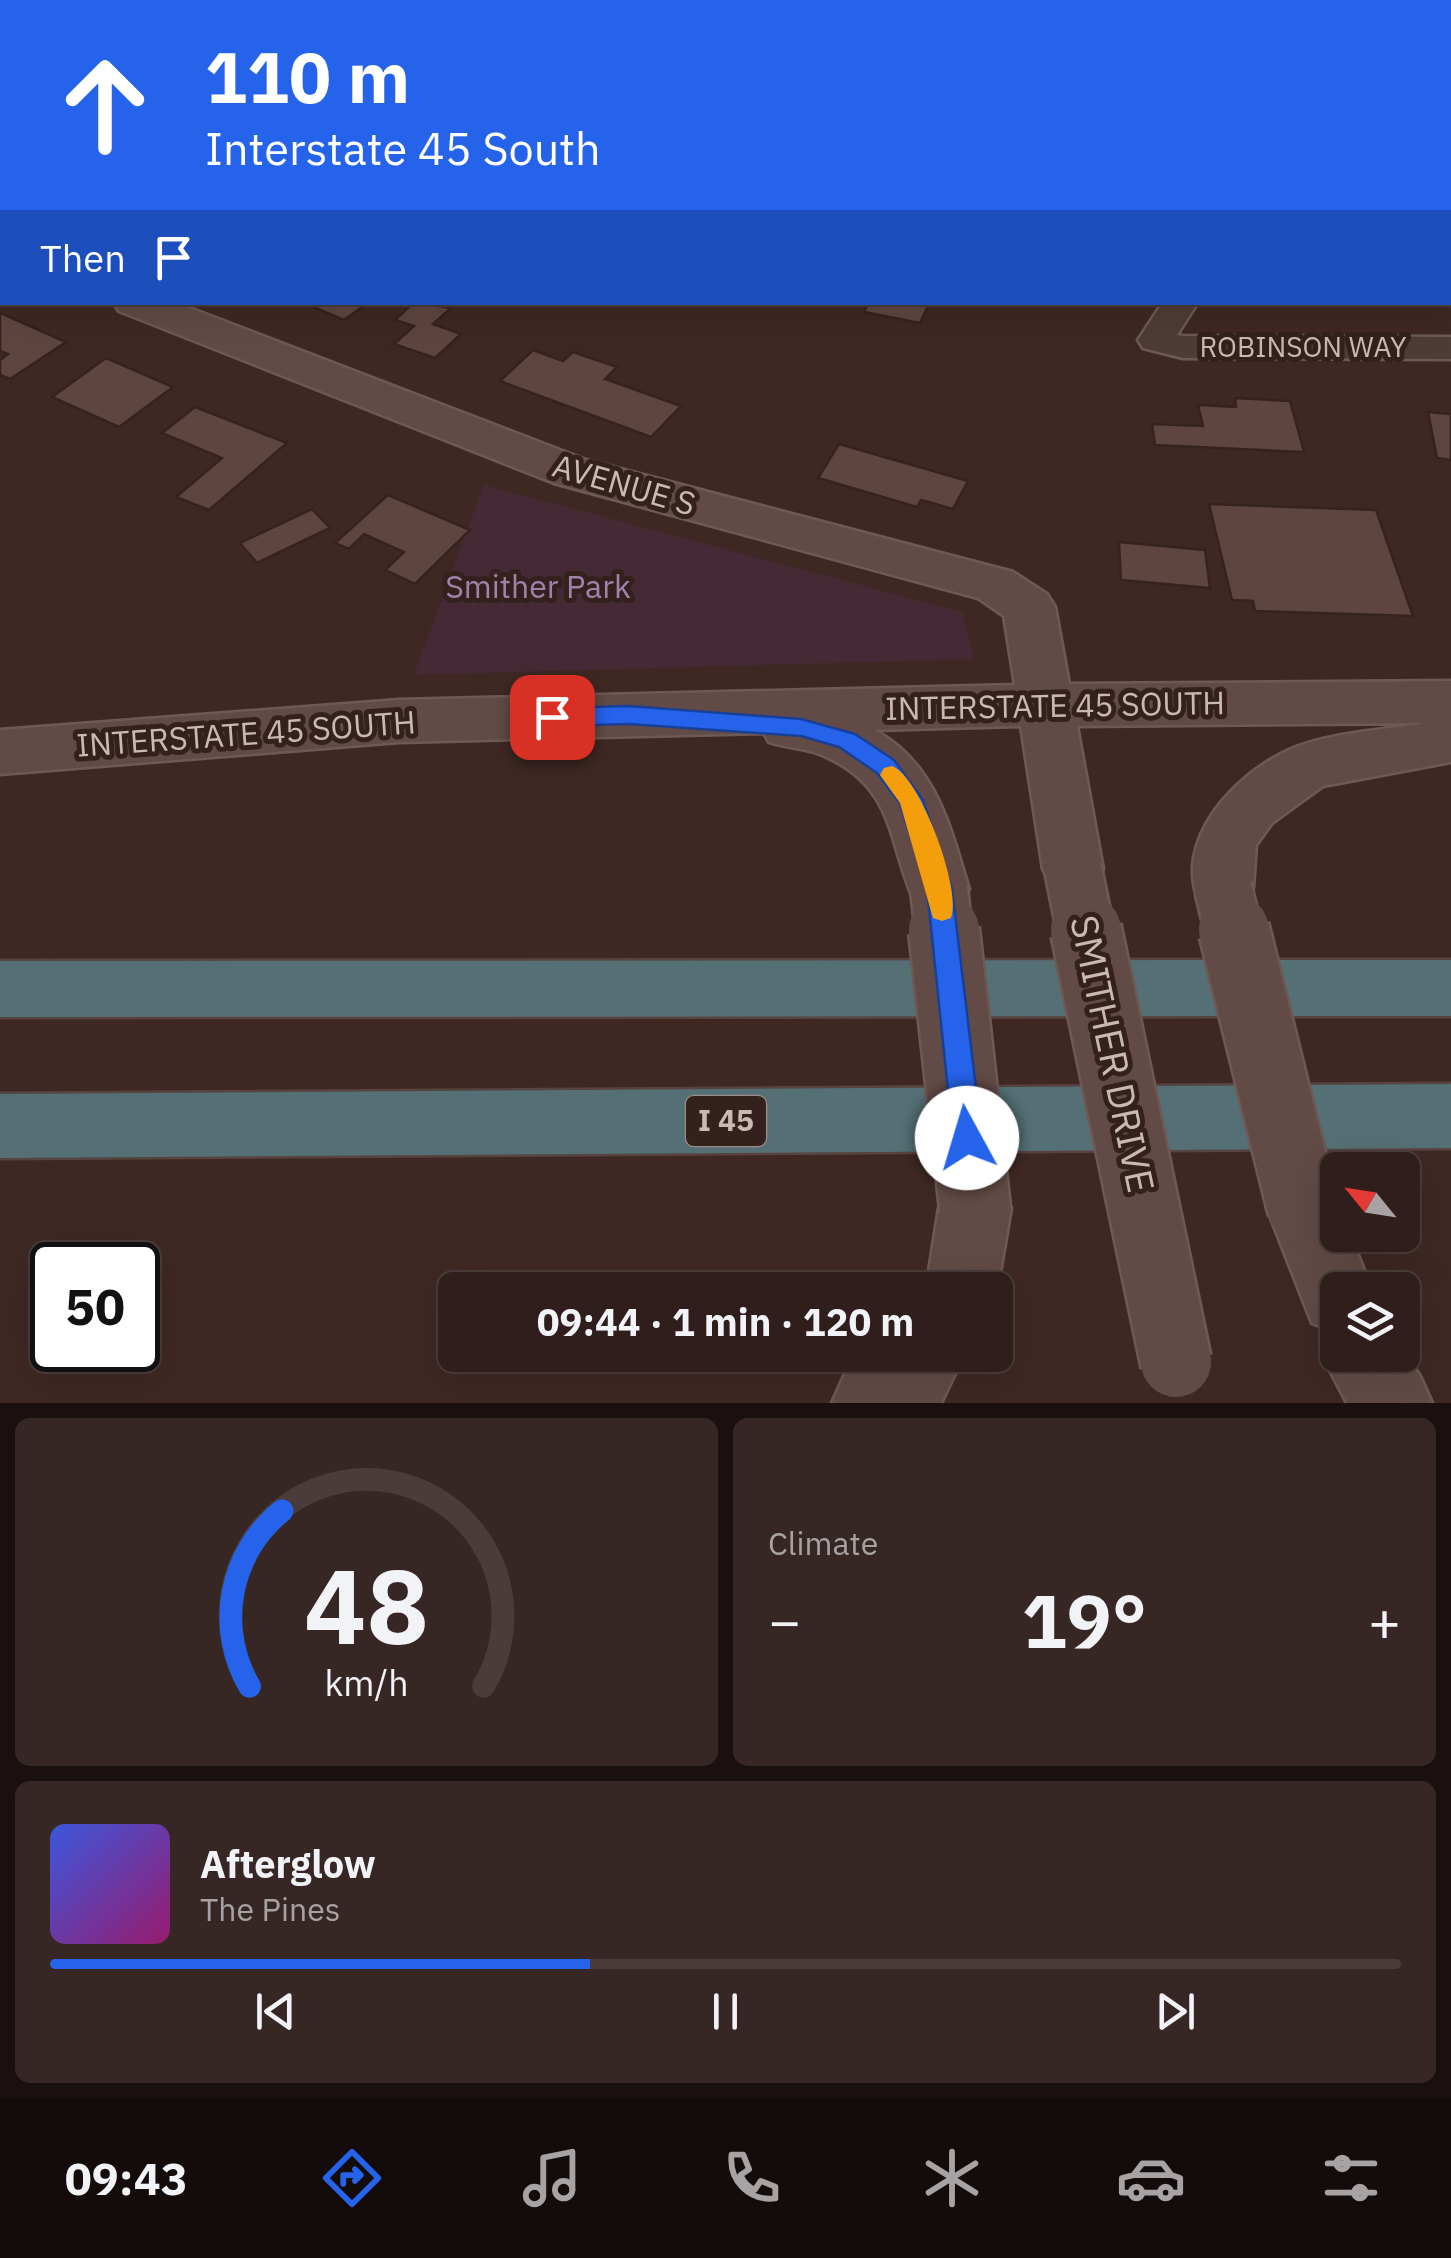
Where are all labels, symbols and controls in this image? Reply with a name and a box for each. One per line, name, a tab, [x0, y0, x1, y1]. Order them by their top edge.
text: 110 m	[205, 31, 410, 122]
icon: ahead	[40, 40, 170, 170]
text: Interstate 45 South	[205, 119, 601, 177]
icon: arrive	[146, 230, 201, 285]
text: Then	[40, 233, 126, 282]
street label: ROBINSON WAY	[1199, 328, 1407, 365]
street label: AVENUE S	[548, 444, 700, 524]
park label: Smither Park	[445, 565, 631, 607]
pin	[510, 675, 595, 760]
street label: INTERSTATE 45 SOUTH	[885, 681, 1225, 729]
icon: arrive	[525, 690, 580, 745]
street label: INTERSTATE 45 SOUTH	[75, 700, 417, 766]
street label: SMITHER DRIVE	[1060, 911, 1167, 1197]
position arrow	[915, 1086, 1019, 1190]
road number: I 45	[686, 1096, 766, 1146]
north arrow	[1320, 1152, 1420, 1252]
map controls	[1320, 1152, 1420, 1372]
speed limit sign: 50	[30, 1242, 160, 1372]
button: layers	[1320, 1272, 1420, 1372]
text: 09:44 · 1 min · 120 m	[537, 1297, 914, 1346]
text: Climate	[768, 1522, 878, 1564]
text: 48	[304, 1537, 429, 1673]
text: 19°	[1022, 1571, 1147, 1669]
text: −	[768, 1585, 801, 1656]
text: +	[1368, 1585, 1401, 1656]
text: km/h	[324, 1659, 409, 1706]
text: Afterglow	[200, 1839, 376, 1888]
text: The Pines	[200, 1888, 340, 1930]
icon: previous	[248, 1984, 303, 2039]
icon: pause	[698, 1984, 753, 2039]
icon: next	[1148, 1984, 1203, 2039]
icon: directions	[317, 2143, 387, 2213]
icon: music	[517, 2143, 587, 2213]
icon: phone	[717, 2143, 787, 2213]
icon: climate	[917, 2143, 987, 2213]
icon: car	[1116, 2143, 1186, 2213]
icon: filters	[1316, 2143, 1386, 2213]
text: 09:43	[65, 2149, 188, 2207]

